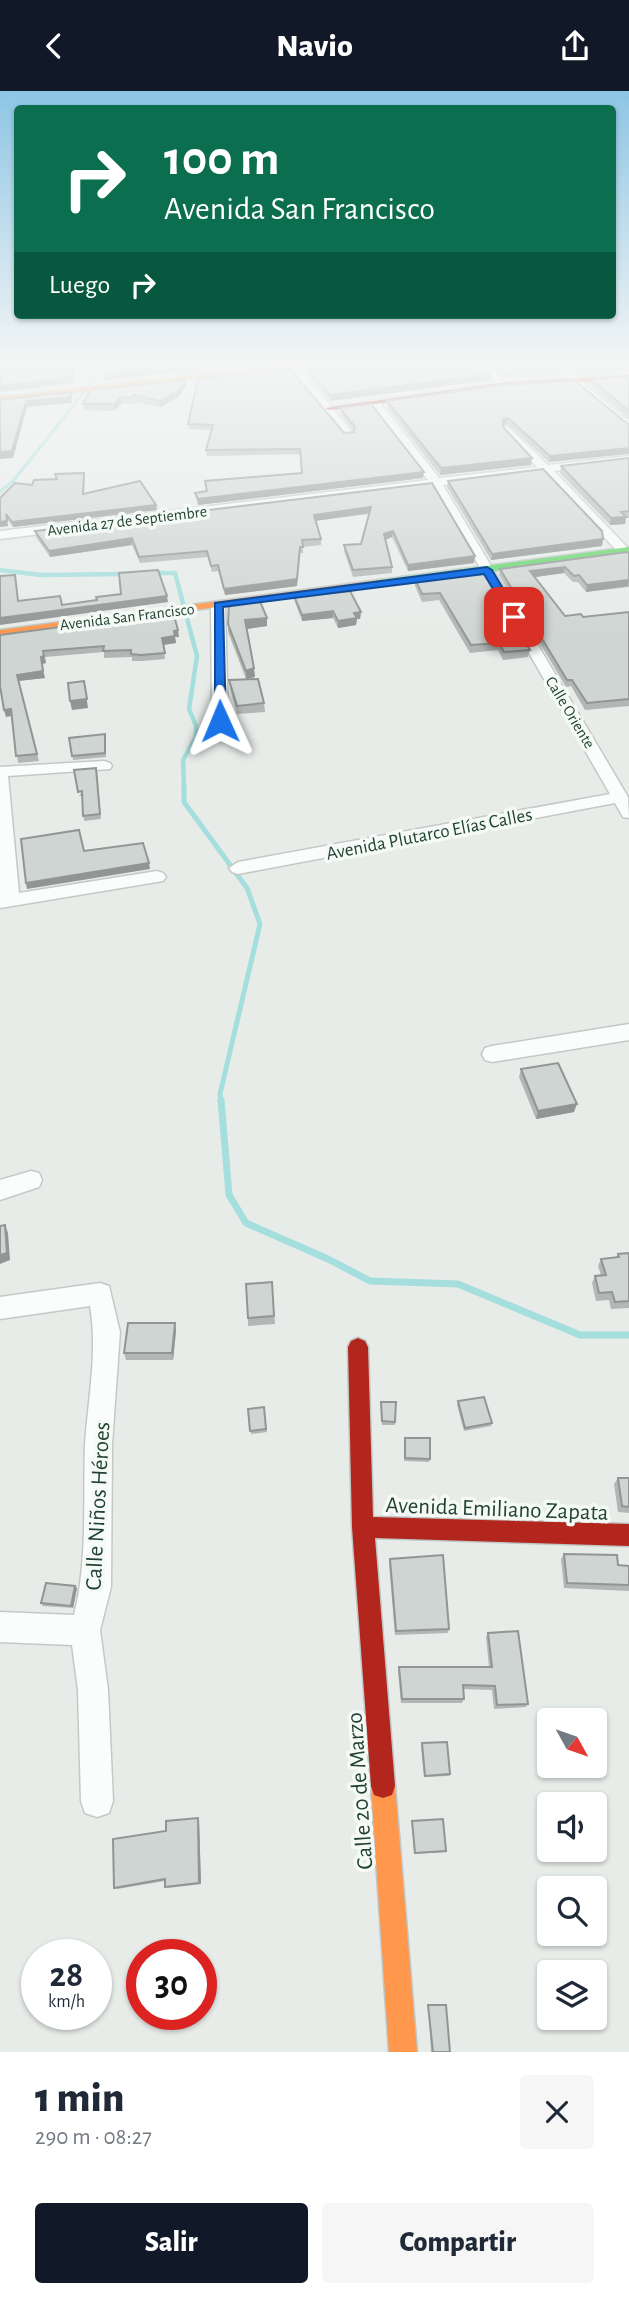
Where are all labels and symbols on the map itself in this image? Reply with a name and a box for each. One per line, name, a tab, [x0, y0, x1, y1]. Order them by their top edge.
street label: Avenida 27 de Septiembre	[46, 503, 208, 539]
pin	[484, 587, 544, 647]
street label: Avenida San Francisco	[59, 601, 195, 633]
street label: Calle Oriente	[542, 674, 598, 751]
position arrow	[183, 684, 257, 758]
street label: Avenida Plutarco Elías Calles	[325, 805, 534, 864]
street label: Calle Niños Héroes	[83, 1421, 114, 1591]
street label: Avenida Emiliano Zapata	[385, 1494, 609, 1525]
north arrow	[537, 1708, 607, 1778]
street label: Calle 20 de Marzo	[344, 1712, 377, 1870]
speed limit sign: 30	[126, 1939, 217, 2030]

